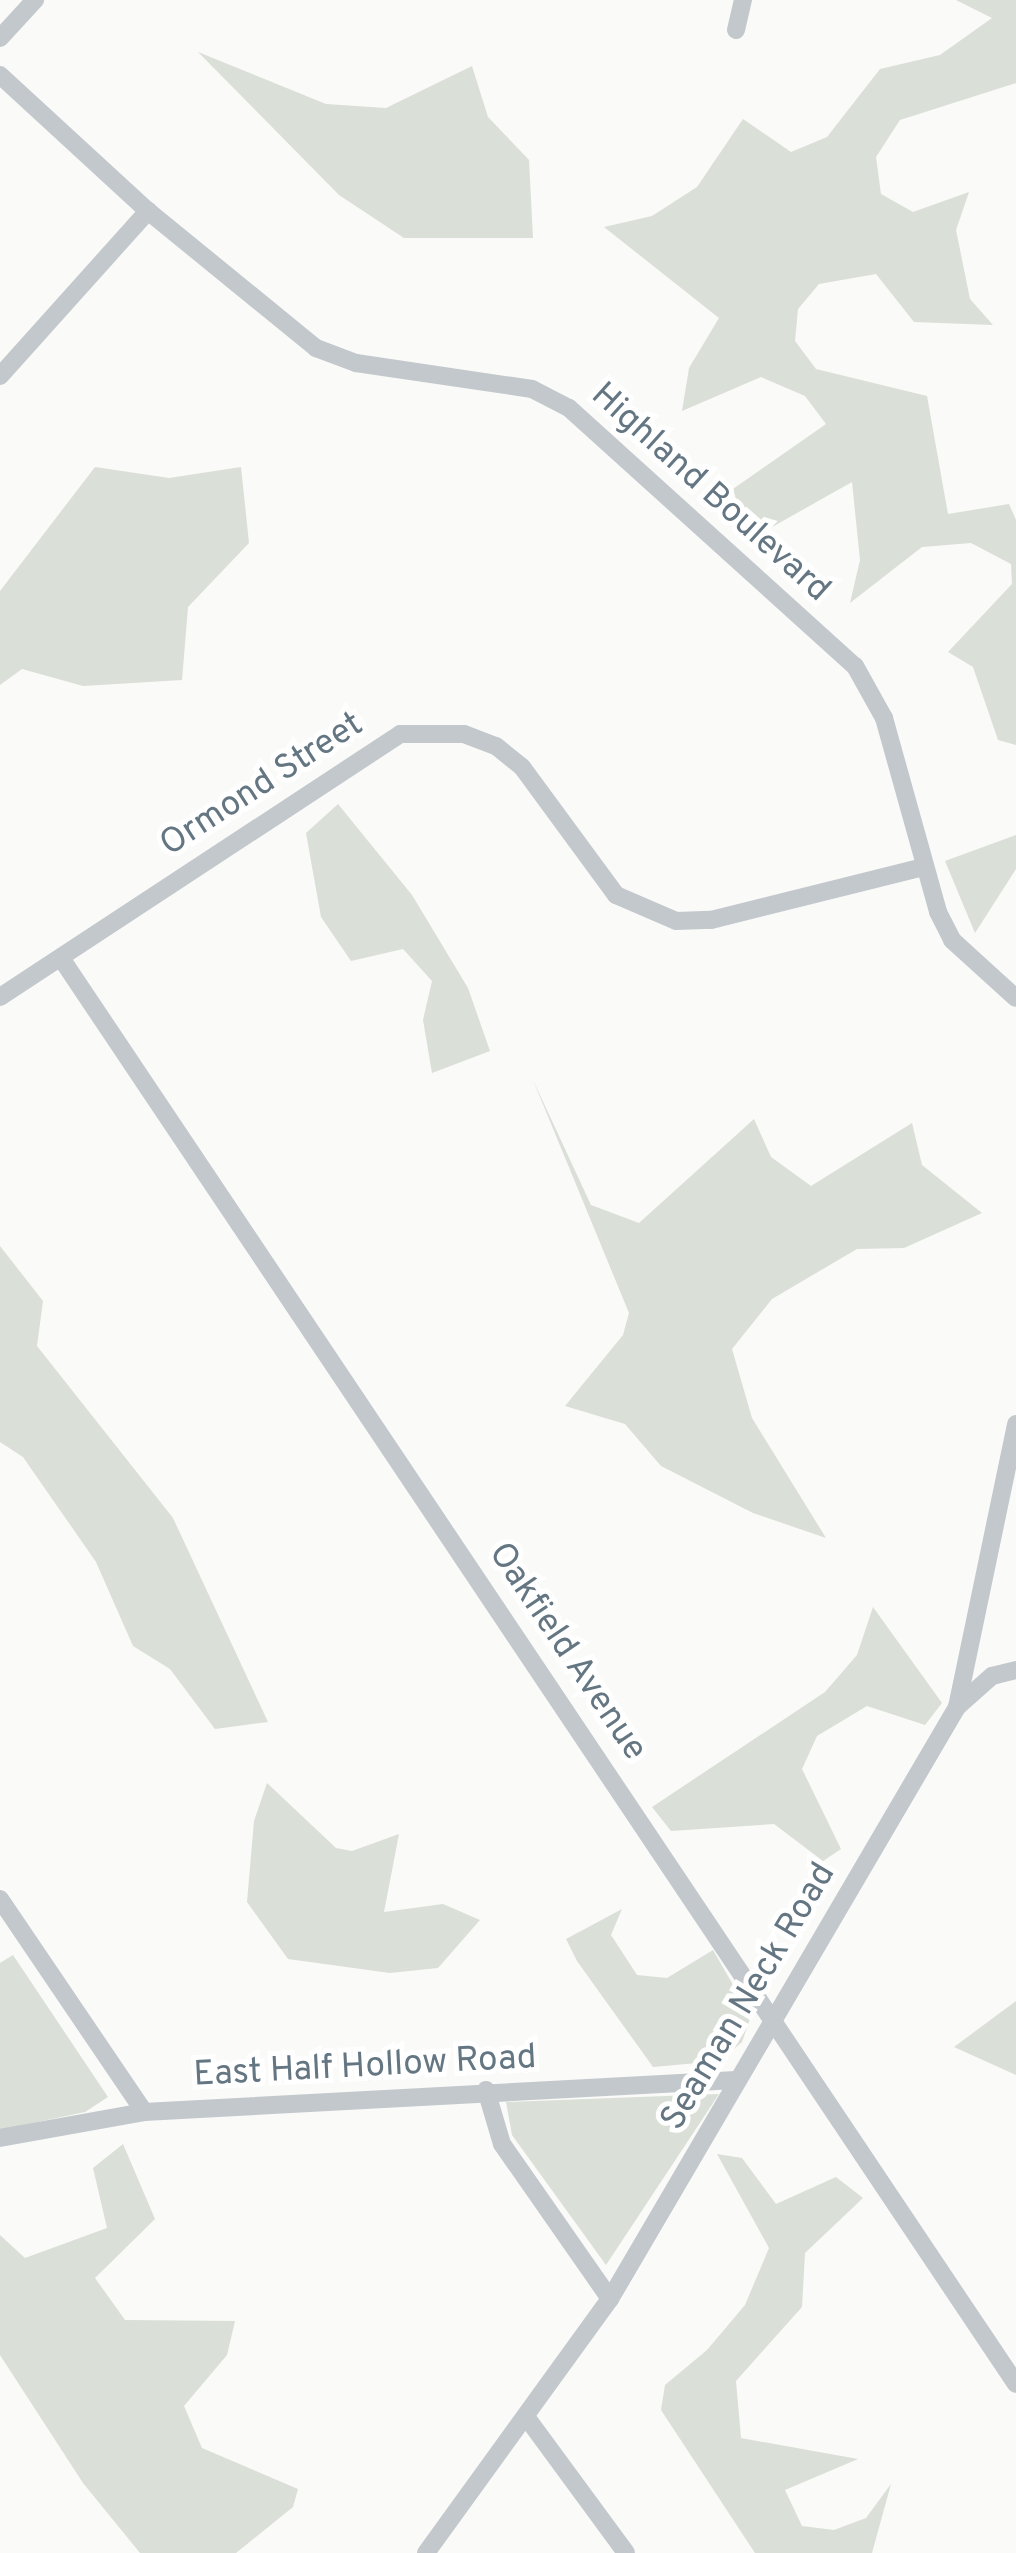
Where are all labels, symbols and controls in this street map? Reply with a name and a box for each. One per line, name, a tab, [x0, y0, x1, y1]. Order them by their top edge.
street label: Highland Boulevard	[582, 375, 838, 611]
street label: Ormond Street	[153, 704, 371, 866]
street label: Oakfield Avenue	[478, 1535, 656, 1769]
street label: Seaman Neck Road	[653, 1856, 845, 2138]
street label: East Half Hollow Road	[192, 2037, 538, 2097]

